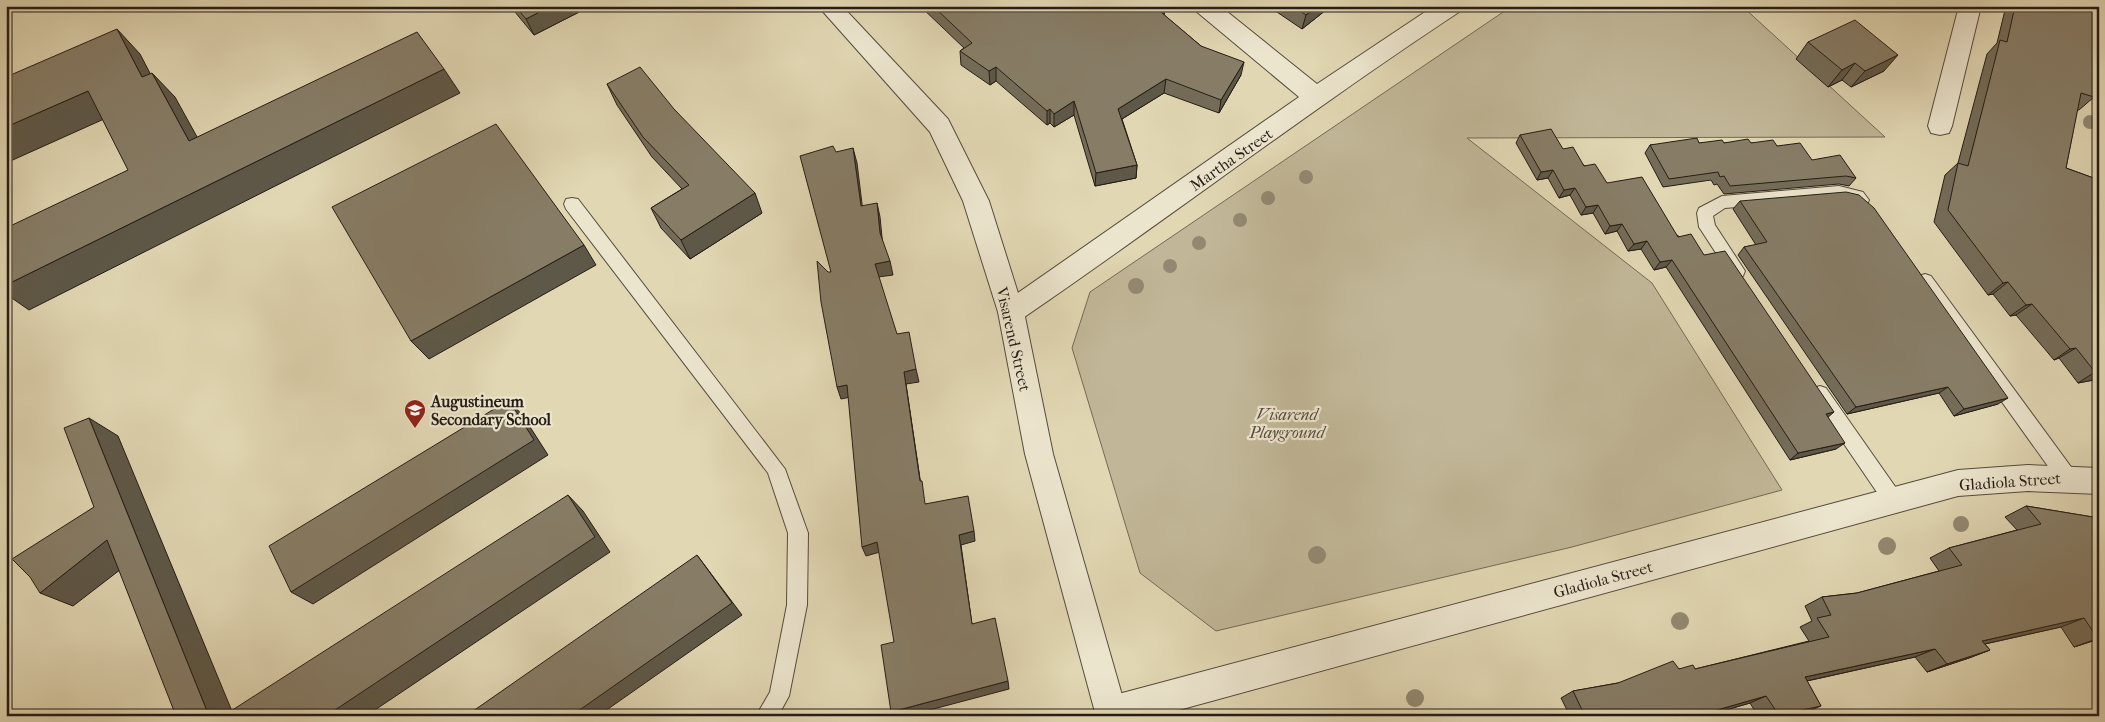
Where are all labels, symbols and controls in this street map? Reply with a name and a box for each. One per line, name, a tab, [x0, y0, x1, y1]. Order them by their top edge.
street label: Martha Street	[1186, 124, 1277, 195]
street label: Visarend Street	[992, 284, 1035, 393]
place label: Augustineum Secondary School	[430, 392, 552, 430]
school or university icon: Augustineum Secondary School	[403, 398, 427, 429]
park label: Visarend Playground	[1248, 405, 1326, 442]
street label: Gladiola Street	[1959, 468, 2062, 495]
street label: Gladiola Street	[1551, 557, 1655, 602]

